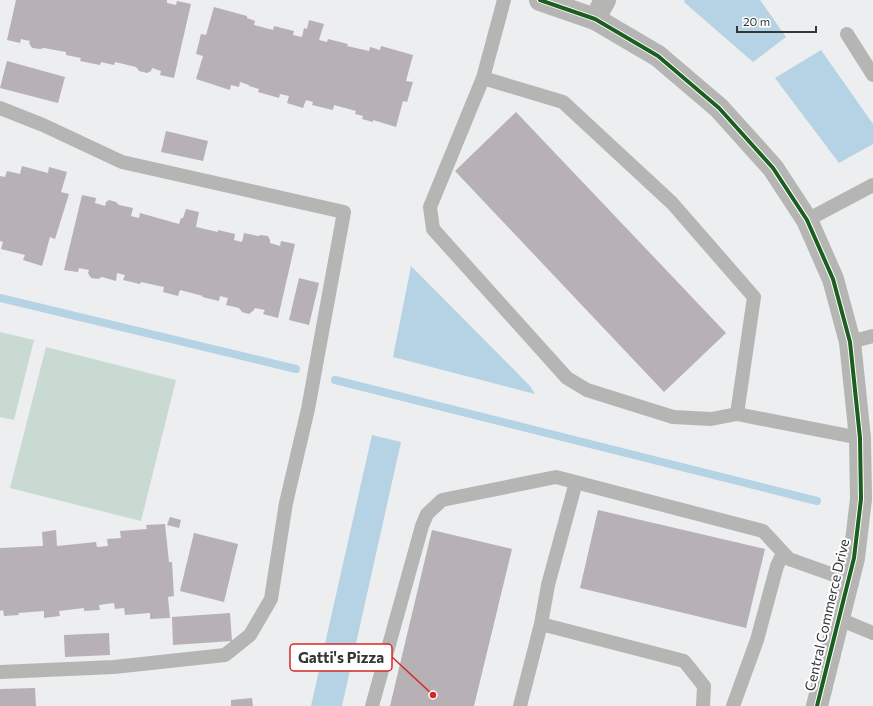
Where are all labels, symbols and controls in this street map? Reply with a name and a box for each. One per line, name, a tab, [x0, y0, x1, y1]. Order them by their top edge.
scale bar	[737, 8, 816, 34]
text: 20 m	[743, 14, 770, 28]
street label: Central Commerce Drive	[801, 537, 852, 693]
callout: Gatti's Pizza	[290, 644, 392, 671]
text: Gatti's Pizza	[298, 648, 384, 666]

